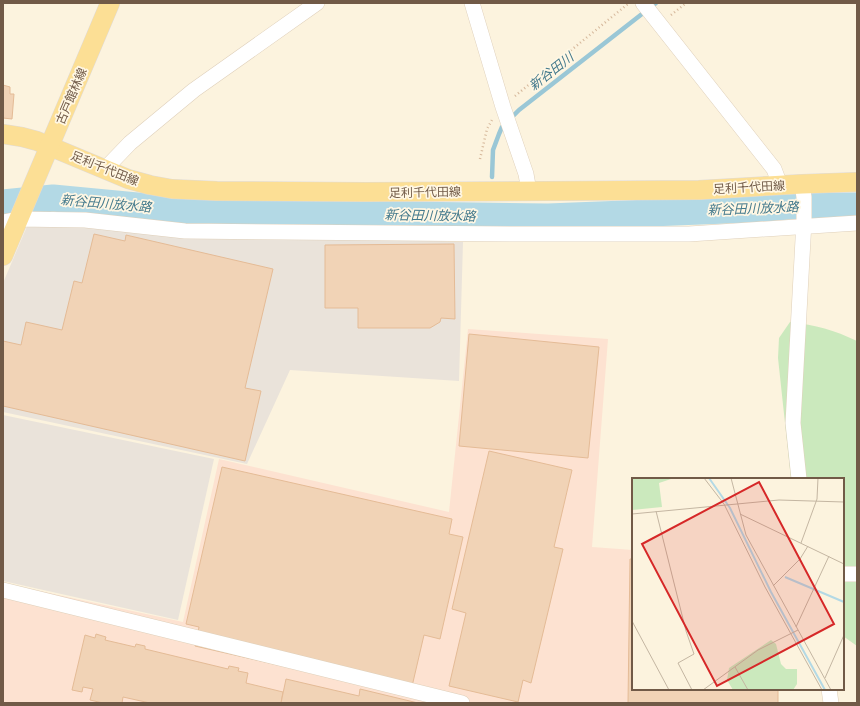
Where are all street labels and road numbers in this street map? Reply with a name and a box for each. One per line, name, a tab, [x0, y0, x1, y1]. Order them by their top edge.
street label: 古戸館林線	[53, 66, 89, 126]
street label: 足利千代田線	[69, 148, 141, 188]
street label: 足利千代田線	[713, 179, 785, 195]
street label: 足利千代田線	[389, 185, 461, 199]

